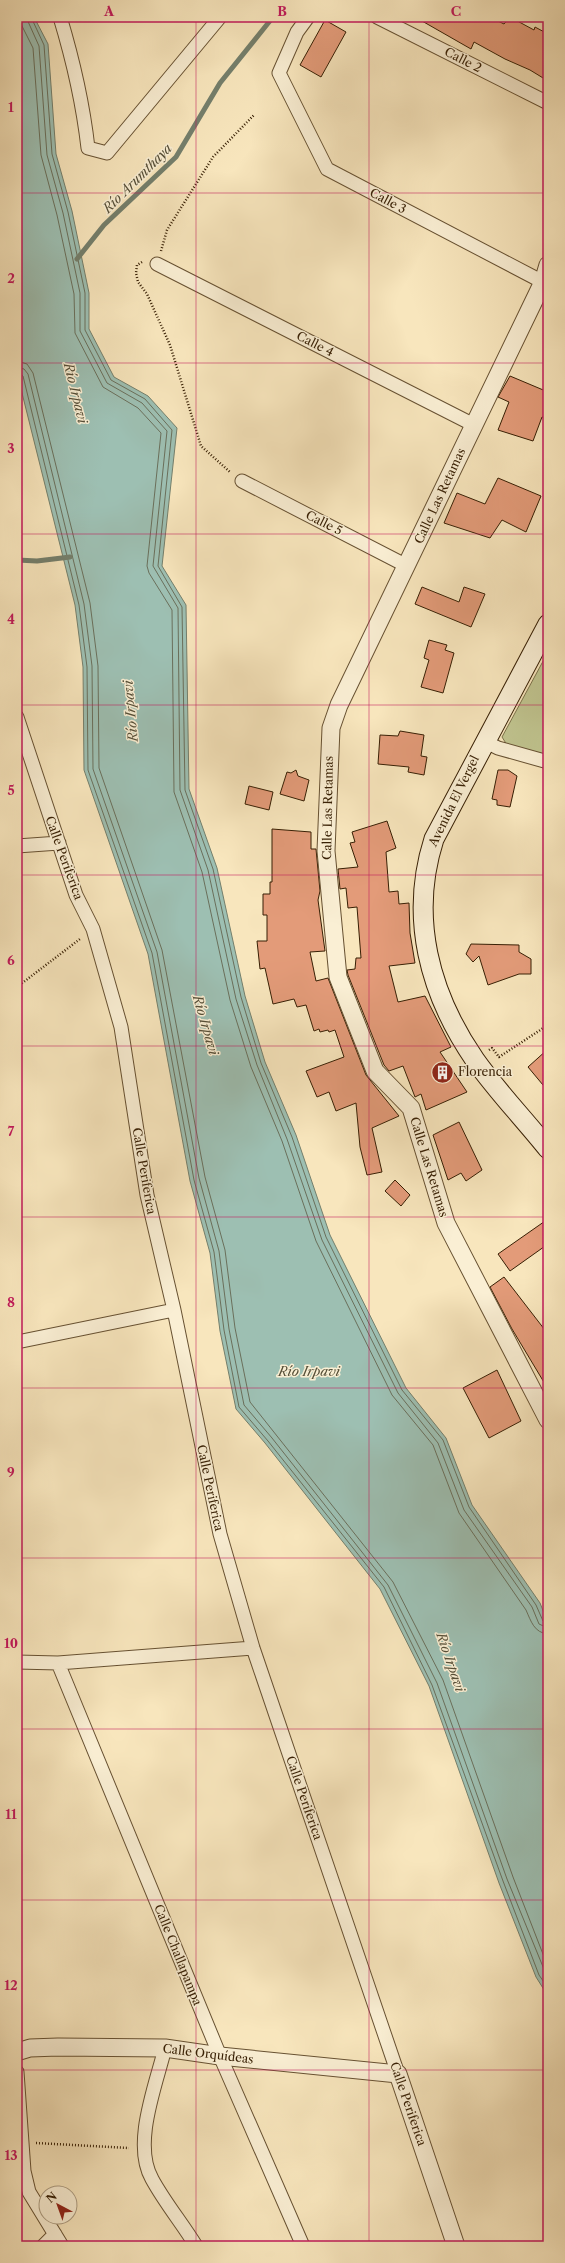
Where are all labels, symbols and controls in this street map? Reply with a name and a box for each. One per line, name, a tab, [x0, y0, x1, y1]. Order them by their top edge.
text: A	[103, 3, 115, 19]
text: B	[277, 3, 287, 19]
text: C	[451, 3, 461, 19]
street label: Calle 2	[442, 44, 484, 75]
text: 1	[8, 99, 14, 115]
water label: Río Arumthaya	[98, 140, 175, 217]
street label: Calle 3	[367, 185, 409, 216]
text: 2	[7, 270, 15, 286]
street label: Calle 4	[294, 328, 336, 359]
water label: Río Irpavi	[61, 360, 91, 426]
text: 3	[7, 440, 15, 456]
street label: Calle Las Retamas	[411, 445, 468, 546]
street label: Calle 5	[303, 507, 345, 538]
text: 4	[7, 611, 15, 627]
water label: Río Irpavi	[119, 679, 141, 743]
street label: Avenida El Vergel	[425, 752, 482, 850]
street label: Calle Las Retamas	[319, 756, 336, 860]
text: 5	[7, 782, 15, 798]
street label: Calle Periferica	[42, 814, 87, 902]
text: 6	[7, 952, 15, 968]
water label: Río Irpavi	[190, 992, 222, 1058]
building icon: Florencia	[429, 1059, 455, 1085]
place label: Florencia	[458, 1064, 513, 1079]
street label: Calle Las Retamas	[407, 1115, 452, 1219]
text: 7	[8, 1123, 15, 1139]
street label: Calle Periferica	[129, 1126, 160, 1216]
text: 8	[7, 1294, 15, 1310]
water label: Río Irpavi	[277, 1363, 341, 1379]
street label: Calle Periferica	[194, 1443, 227, 1533]
text: 9	[7, 1464, 15, 1480]
water label: Río Irpavi	[433, 1629, 469, 1695]
text: 10	[4, 1635, 18, 1651]
street label: Calle Periferica	[283, 1754, 326, 1842]
text: 11	[5, 1806, 17, 1822]
street label: Calle Challapampa	[151, 1902, 206, 2008]
text: 12	[4, 1977, 18, 1993]
street label: Calle Orquídeas	[162, 2040, 254, 2067]
street label: Calle Periferica	[387, 2060, 430, 2148]
text: 13	[4, 2147, 18, 2163]
north arrow	[38, 2185, 78, 2225]
text: N	[43, 2189, 60, 2206]

